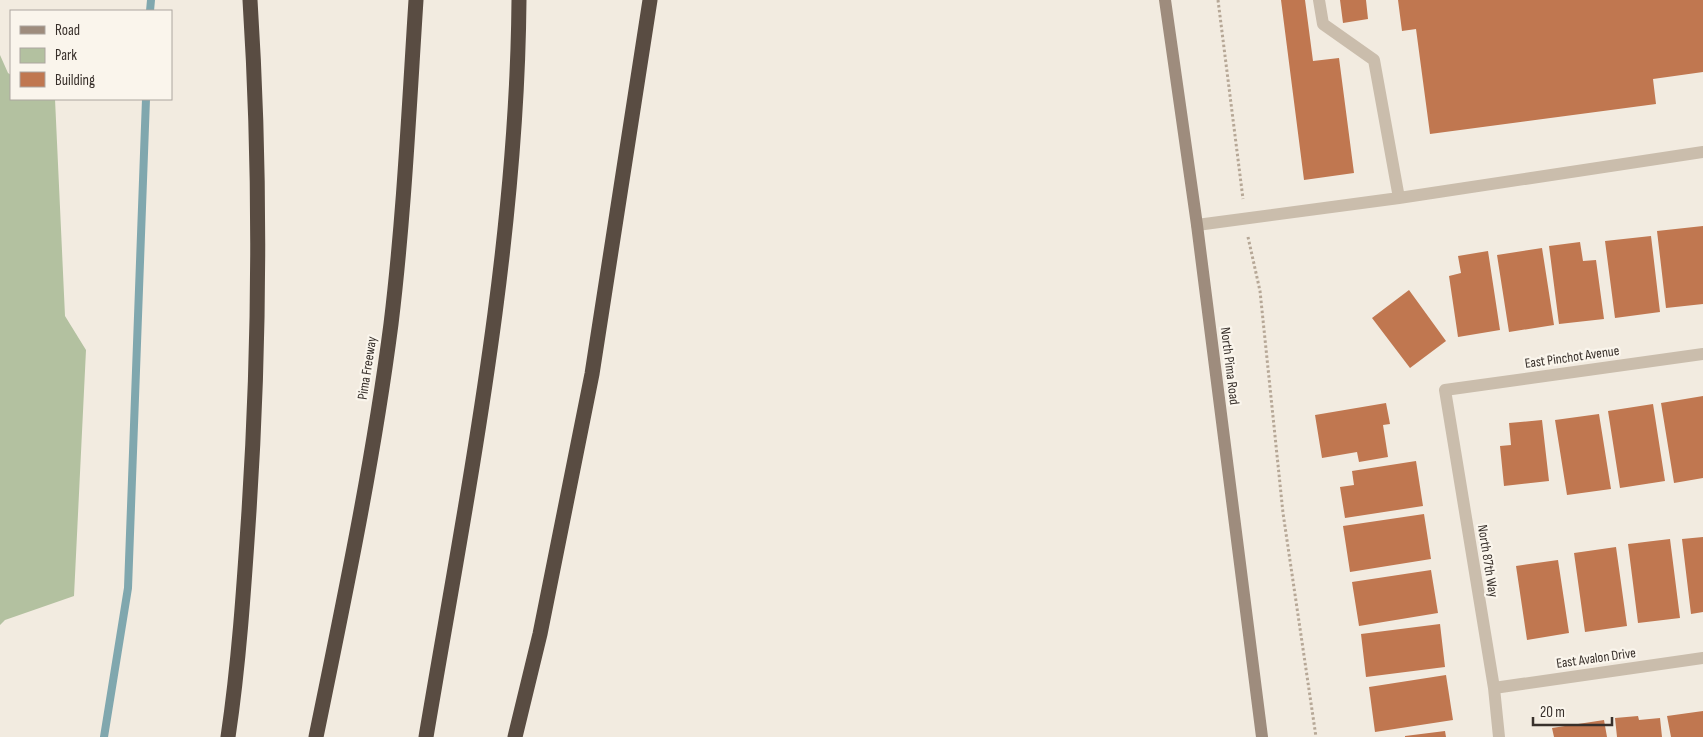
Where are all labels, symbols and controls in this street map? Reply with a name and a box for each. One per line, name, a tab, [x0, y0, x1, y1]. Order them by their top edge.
legend	[10, 10, 172, 100]
text: Road	[55, 21, 80, 40]
text: Park	[55, 46, 77, 65]
text: Building	[55, 71, 95, 90]
street label: North Pima Road	[1217, 326, 1243, 406]
street label: Pima Freeway	[354, 335, 380, 401]
street label: East Pinchot Avenue	[1524, 342, 1620, 372]
street label: North 87th Way	[1474, 523, 1502, 599]
street label: East Avalon Drive	[1555, 644, 1637, 672]
scale bar	[1533, 694, 1612, 726]
text: 20 m	[1540, 703, 1565, 722]

